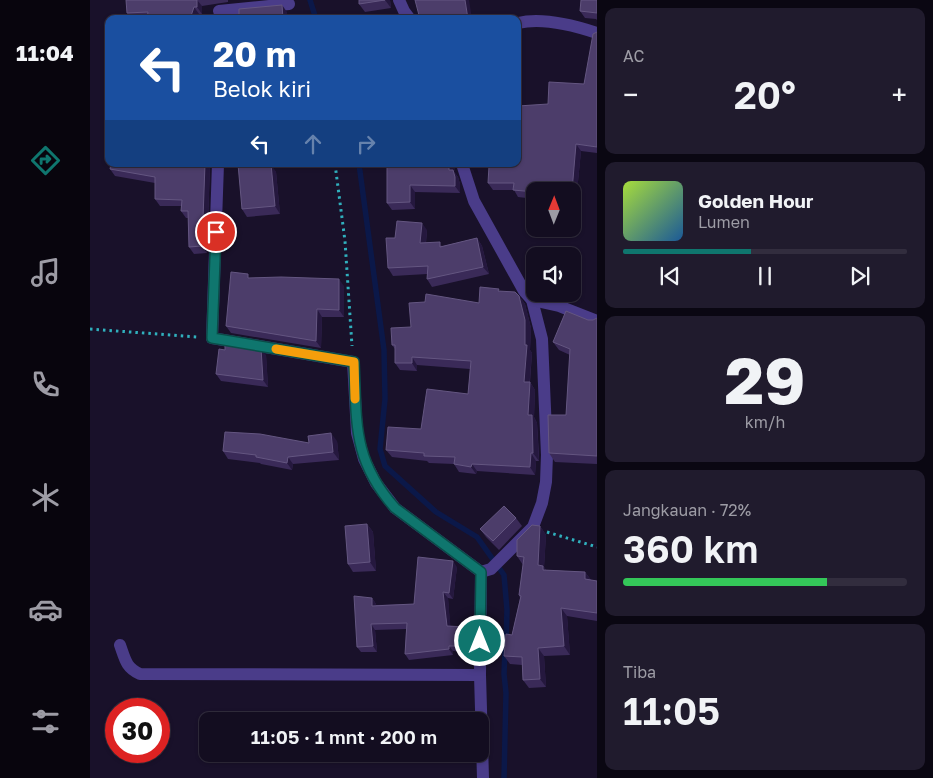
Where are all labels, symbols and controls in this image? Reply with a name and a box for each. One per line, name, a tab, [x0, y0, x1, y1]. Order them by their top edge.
text: 20 m	[213, 33, 296, 75]
icon: left	[130, 35, 195, 100]
text: 11:04	[16, 39, 74, 66]
text: AC	[623, 46, 644, 66]
text: 20°	[734, 72, 796, 117]
text: Belok kiri	[213, 75, 311, 102]
text: −	[623, 78, 638, 111]
text: +	[892, 78, 907, 111]
icon: left	[246, 130, 274, 158]
icon: ahead	[299, 130, 327, 158]
icon: right	[352, 130, 380, 158]
icon: directions	[28, 143, 63, 178]
north arrow	[526, 182, 581, 238]
map controls	[526, 182, 581, 302]
text: Golden Hour	[698, 189, 813, 212]
pin	[195, 211, 237, 253]
text: Lumen	[698, 212, 750, 232]
icon: arrive	[202, 218, 230, 246]
button: sound	[526, 247, 581, 302]
icon: music	[28, 255, 63, 290]
icon: previous	[656, 262, 684, 290]
icon: pause	[751, 262, 779, 290]
icon: next	[846, 262, 874, 290]
text: 29	[725, 340, 805, 418]
icon: phone	[28, 367, 63, 402]
text: km/h	[745, 412, 785, 432]
icon: climate	[28, 480, 63, 515]
text: Jangkauan · 72%	[623, 500, 751, 520]
text: 360 km	[623, 526, 759, 571]
icon: car	[28, 592, 63, 627]
position arrow	[453, 614, 505, 666]
text: Tiba	[623, 662, 656, 682]
text: 11:05	[623, 688, 720, 733]
speed limit sign: 30	[105, 698, 170, 763]
icon: filters	[28, 704, 63, 739]
text: 11:05 · 1 mnt · 200 m	[251, 725, 437, 748]

